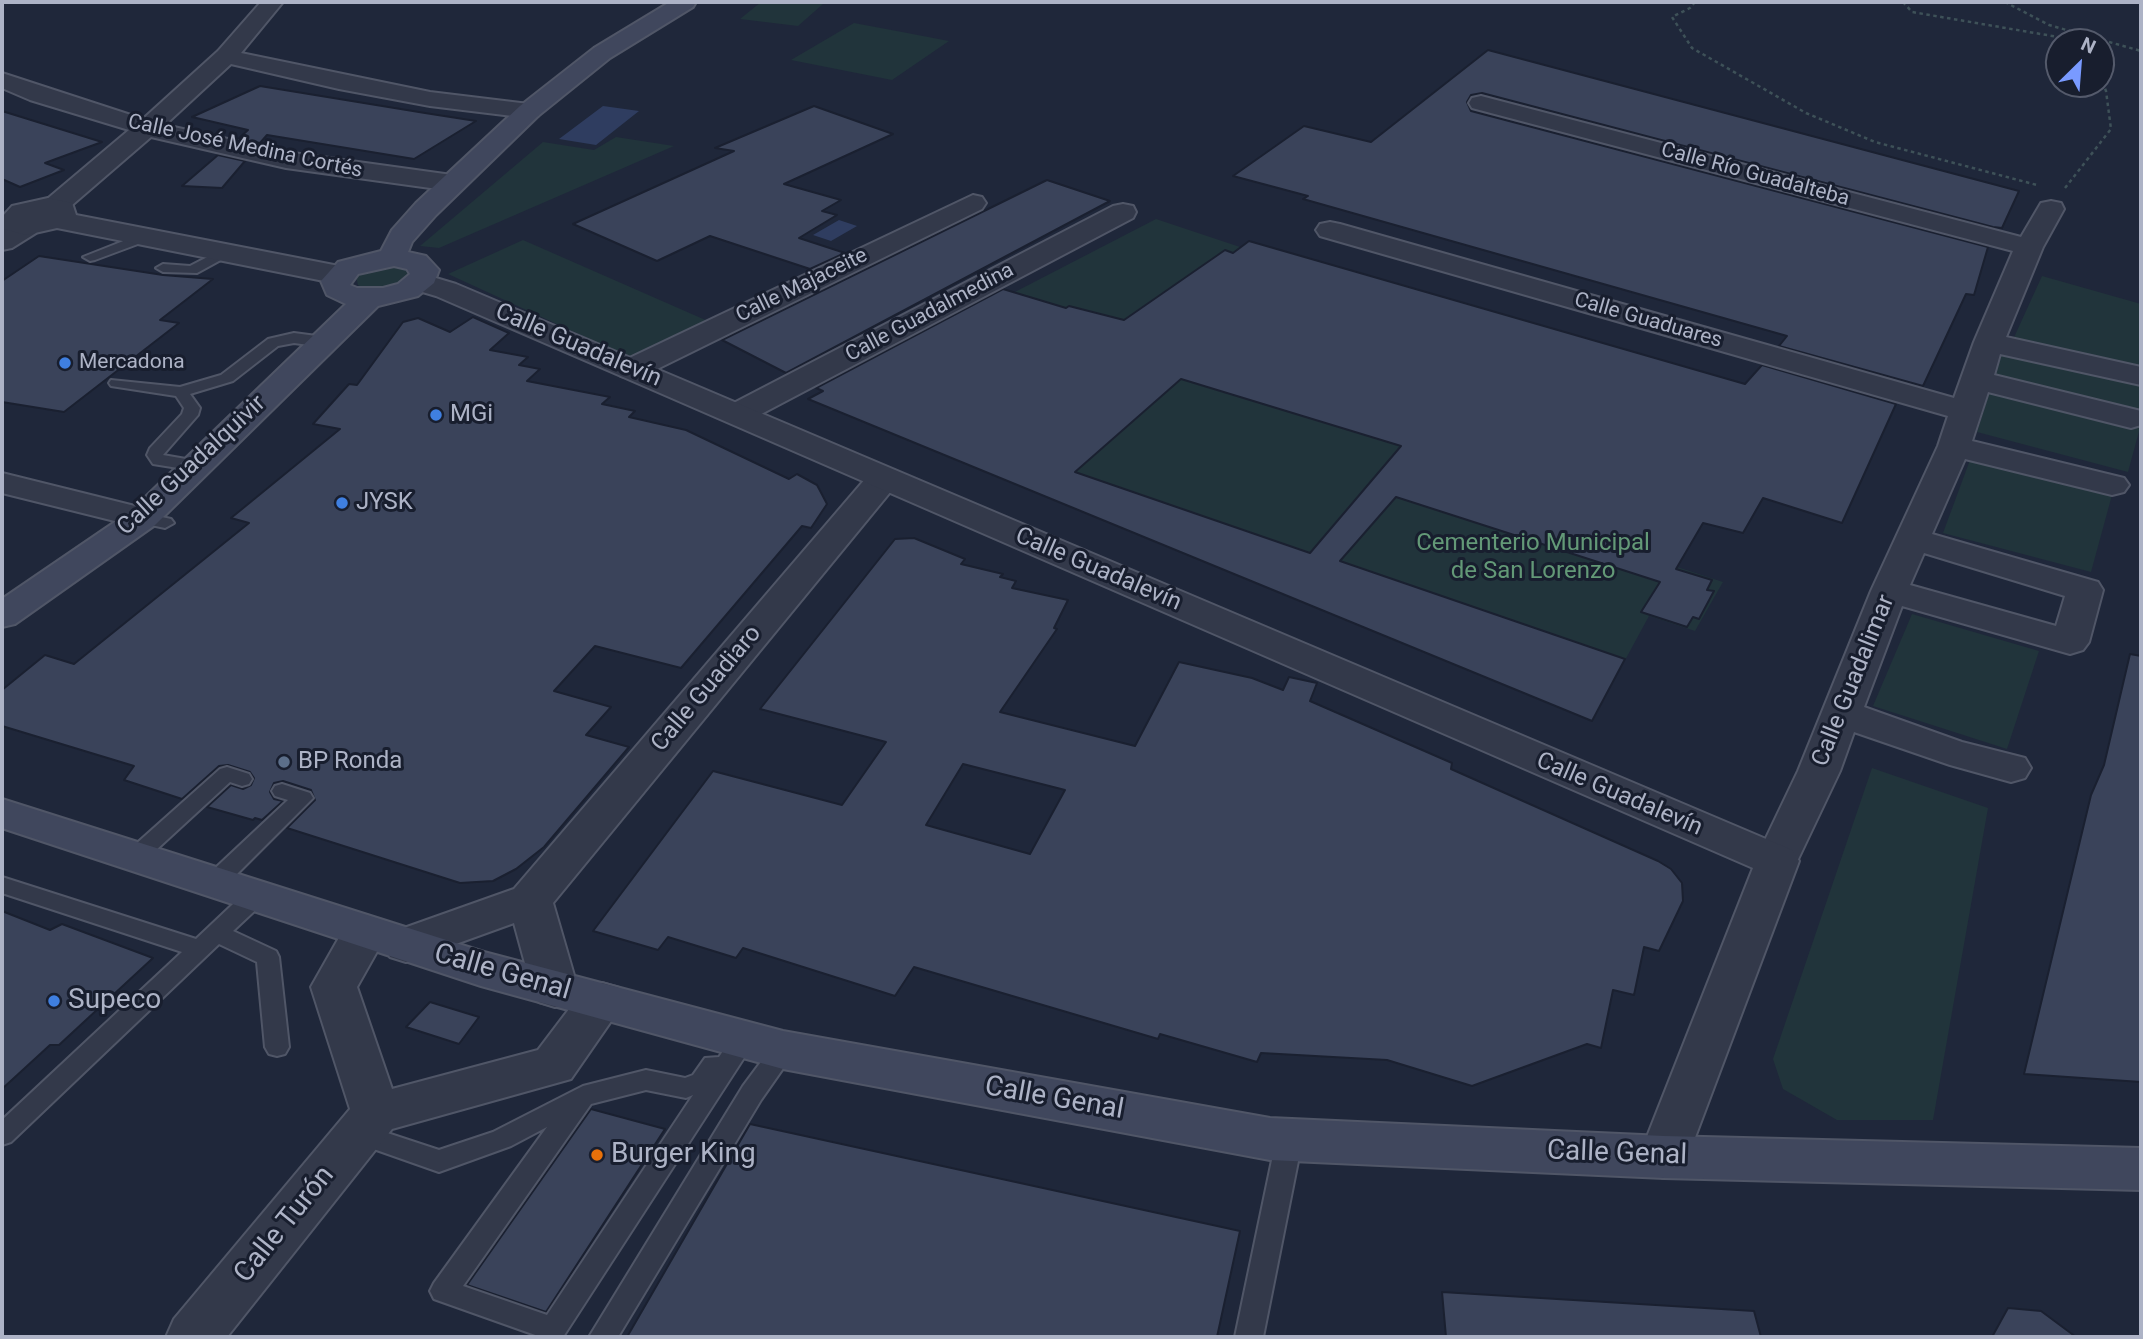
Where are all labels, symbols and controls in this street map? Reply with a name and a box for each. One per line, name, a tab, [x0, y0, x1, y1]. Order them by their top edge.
north arrow	[2045, 28, 2115, 98]
text: N	[2077, 32, 2099, 59]
street label: Calle José Medina Cortés	[125, 110, 365, 184]
street label: Calle Río Guadalteba	[1658, 138, 1852, 212]
street label: Calle Majaceite	[732, 243, 872, 329]
street label: Calle Guadalmedina	[842, 258, 1018, 368]
street label: Calle Guaduares	[1571, 288, 1725, 354]
street label: Calle Guadalevín	[491, 298, 665, 394]
place label: Mercadona	[79, 350, 185, 376]
marker: Mercadona	[57, 355, 73, 371]
street label: Calle Guadalquivir	[112, 390, 272, 542]
place label: MGi	[450, 401, 493, 429]
marker: MGi	[428, 407, 444, 423]
place label: JYSK	[356, 489, 413, 517]
marker: JYSK	[334, 495, 350, 511]
street label: Calle Guadalevín	[1011, 522, 1185, 618]
park label: Cementerio Municipal de San Lorenzo	[1416, 530, 1650, 586]
street label: Calle Guadalimar	[1807, 591, 1901, 771]
street label: Calle Guadiaro	[646, 620, 768, 758]
street label: Calle Guadalevín	[1532, 747, 1706, 843]
place label: BP Ronda	[298, 748, 402, 776]
marker: BP Ronda	[276, 754, 292, 770]
street label: Calle Genal	[430, 938, 574, 1008]
place label: Supeco	[68, 984, 161, 1018]
marker: Supeco	[46, 993, 62, 1009]
street label: Calle Genal	[982, 1070, 1126, 1128]
street label: Calle Genal	[1546, 1135, 1688, 1173]
place label: Burger King	[611, 1138, 756, 1172]
marker: Burger King	[589, 1147, 605, 1163]
street label: Calle Turón	[228, 1160, 342, 1290]

